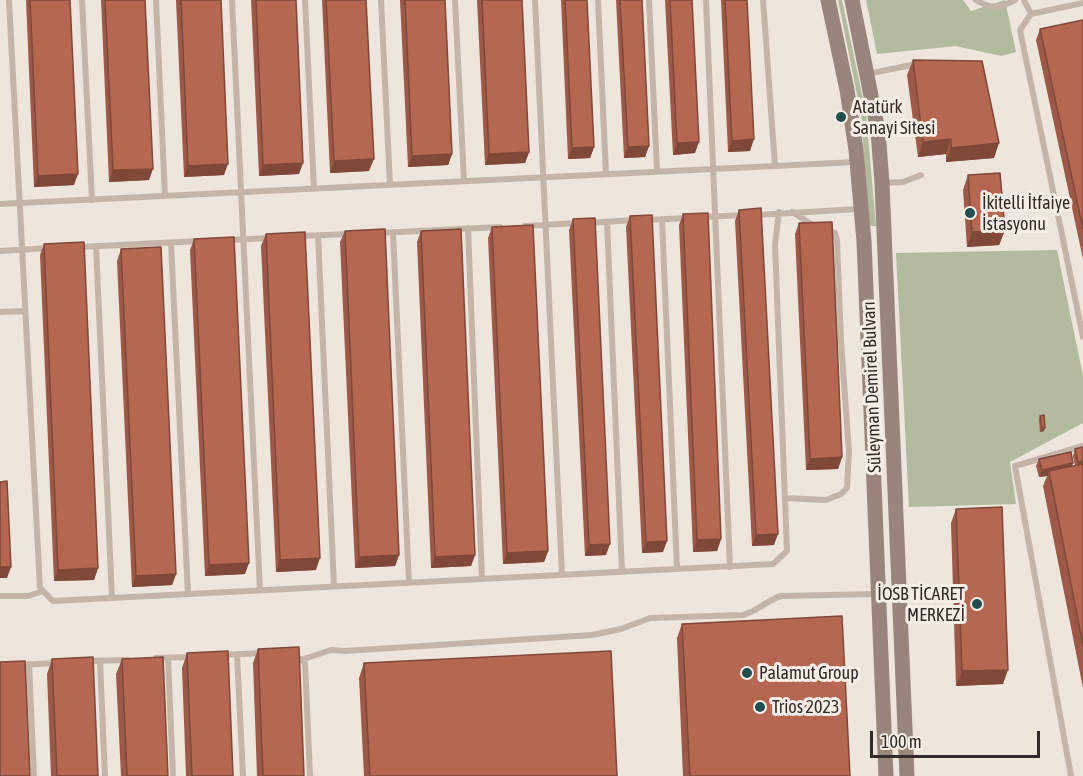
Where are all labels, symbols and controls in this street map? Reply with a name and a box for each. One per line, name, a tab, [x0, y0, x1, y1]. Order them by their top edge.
place label: Atatürk Sanayi Sitesi	[853, 96, 935, 138]
marker: Atatürk Sanayi Sitesi	[834, 110, 848, 124]
place label: İkitelli İtfaiye İstasyonu	[982, 192, 1070, 234]
marker: İkitelli İtfaiye İstasyonu	[963, 206, 977, 220]
street label: Süleyman Demirel Bulvarı	[858, 301, 886, 473]
place label: İOSB TİCARET MERKEZİ	[877, 583, 965, 626]
marker: İOSB TİCARET MERKEZİ	[970, 597, 984, 611]
place label: Palamut Group	[759, 662, 859, 684]
marker: Palamut Group	[740, 666, 754, 680]
place label: Trios 2023	[772, 696, 839, 718]
marker: Trios 2023	[753, 700, 767, 714]
scale bar	[873, 719, 1042, 757]
text: 100 m	[881, 731, 922, 752]

